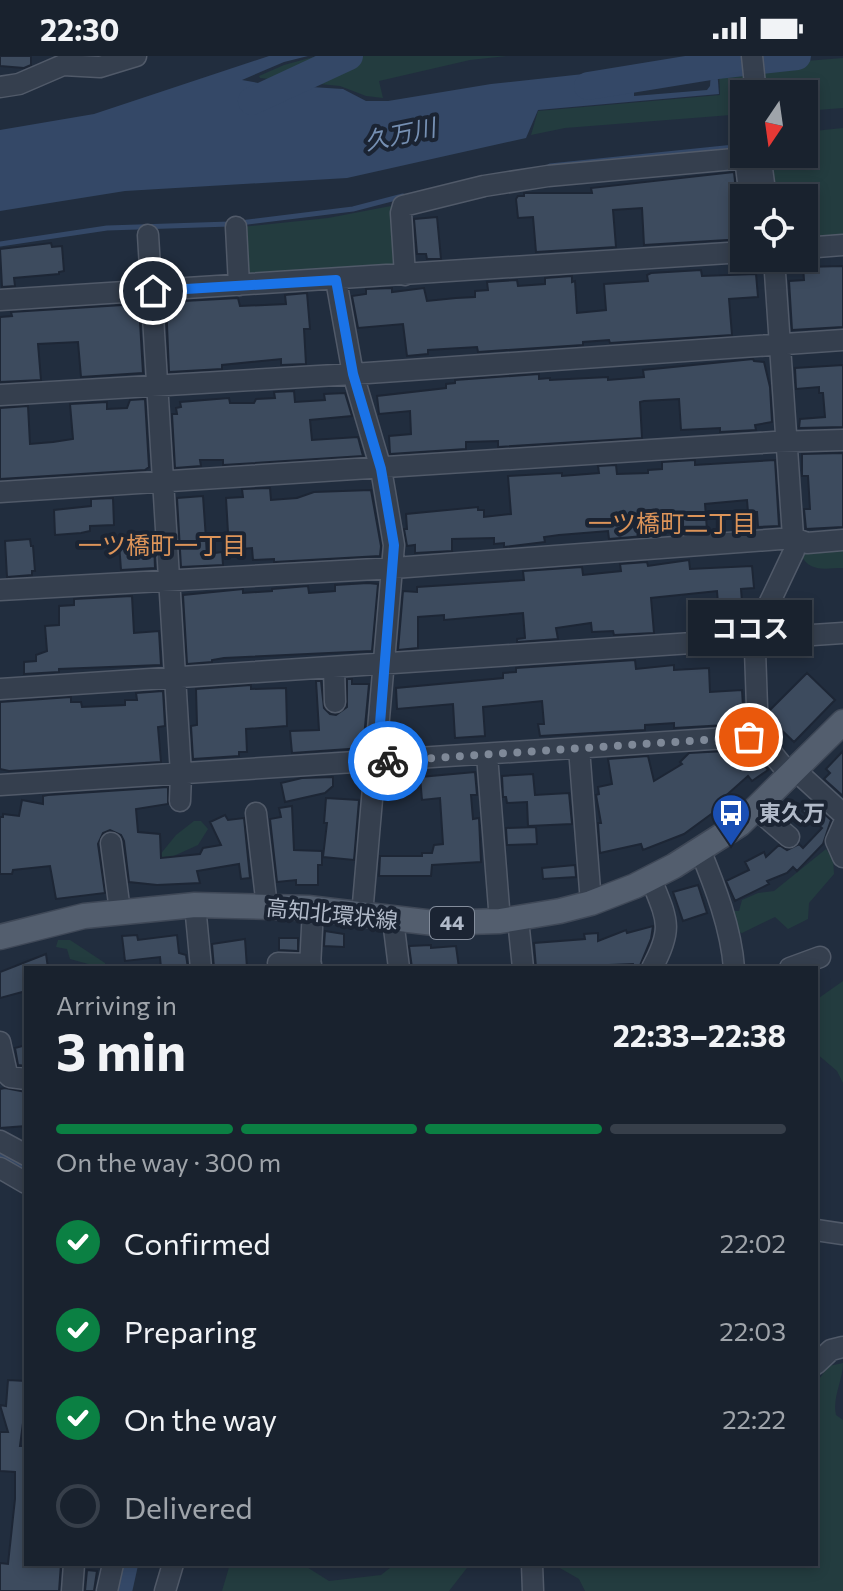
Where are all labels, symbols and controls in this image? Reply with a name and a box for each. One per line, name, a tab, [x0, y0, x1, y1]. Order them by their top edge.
text: 22:30	[40, 10, 120, 47]
north arrow	[730, 80, 818, 168]
map controls	[730, 80, 818, 272]
water label: 久万川	[361, 111, 441, 155]
button: locate	[730, 184, 818, 272]
pin	[119, 257, 187, 325]
icon: home	[131, 269, 175, 313]
district label: 一ツ橋町二丁目	[588, 508, 756, 537]
district label: 一ツ橋町一丁目	[78, 530, 246, 559]
callout: ココス	[687, 601, 811, 657]
text: ココス	[711, 612, 789, 643]
pin	[715, 703, 783, 771]
icon: bag	[727, 715, 771, 759]
courier	[348, 721, 428, 801]
icon: bike	[366, 739, 410, 783]
bus stop icon: 東久万	[710, 792, 752, 847]
place label: 東久万	[759, 799, 825, 826]
street label: 高知北環状線	[265, 893, 399, 934]
road number: 44	[430, 907, 474, 939]
text: Arriving in	[56, 989, 177, 1020]
text: 22:33–22:38	[613, 1016, 786, 1053]
text: 3 min	[56, 1018, 186, 1082]
text: On the way · 300 m	[56, 1146, 281, 1177]
icon: check	[56, 1220, 100, 1264]
text: Confirmed	[124, 1224, 271, 1261]
text: 22:02	[720, 1227, 786, 1258]
icon: check	[56, 1308, 100, 1352]
text: Preparing	[124, 1312, 257, 1349]
text: 22:03	[719, 1315, 786, 1346]
icon: check	[56, 1396, 100, 1440]
text: On the way	[124, 1400, 277, 1437]
text: 22:22	[722, 1403, 786, 1434]
text: Delivered	[124, 1488, 253, 1525]

